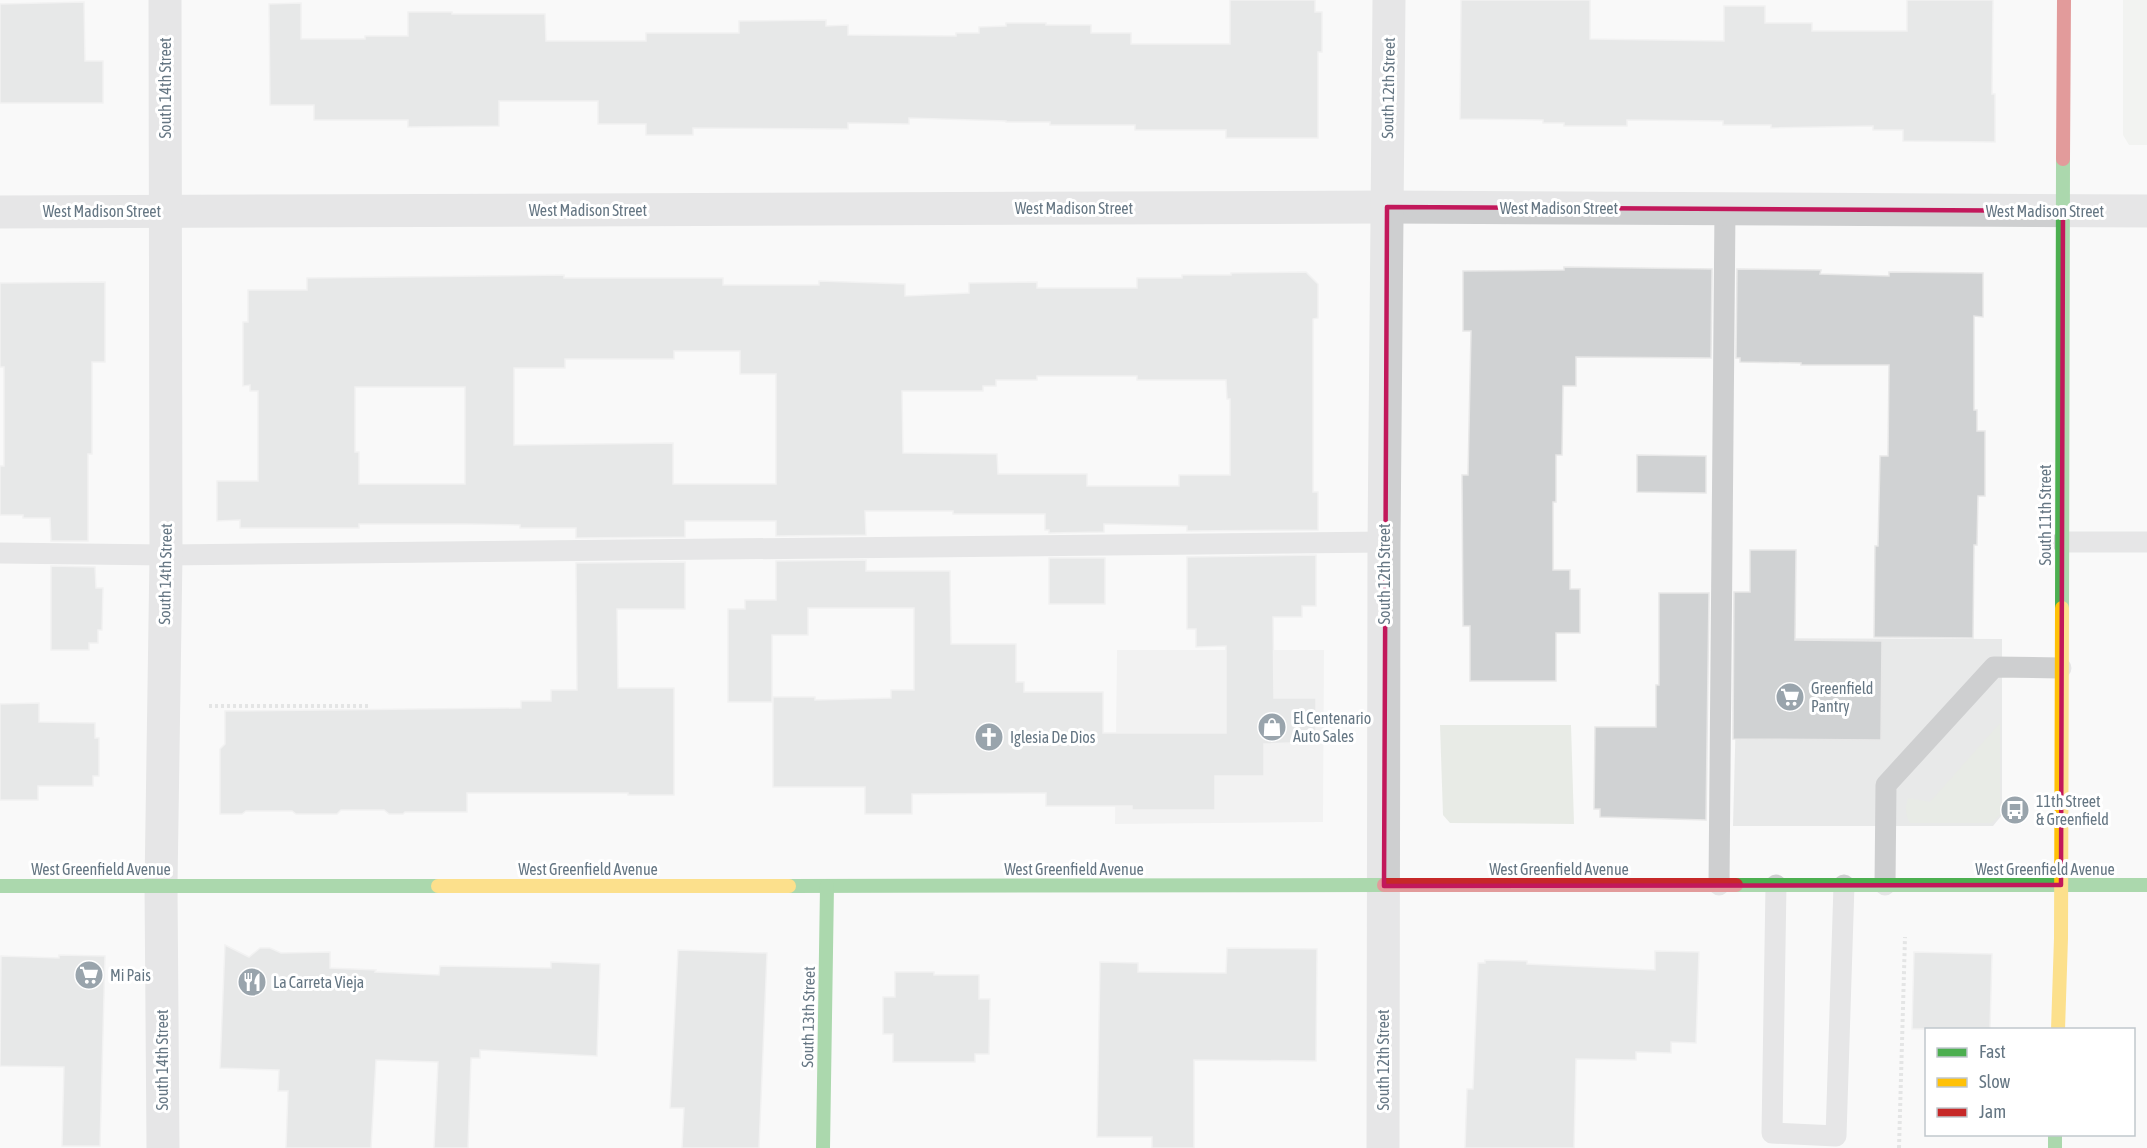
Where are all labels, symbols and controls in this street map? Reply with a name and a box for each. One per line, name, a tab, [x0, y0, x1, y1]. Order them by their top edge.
street label: South 14th Street	[156, 37, 174, 139]
street label: South 12th Street	[1378, 37, 1398, 139]
street label: West Madison Street	[1015, 199, 1134, 217]
street label: West Madison Street	[1500, 199, 1619, 217]
street label: West Madison Street	[529, 201, 648, 219]
street label: West Madison Street	[43, 202, 162, 220]
street label: West Madison Street	[1986, 202, 2105, 220]
street label: South 11th Street	[2036, 464, 2054, 566]
street label: South 14th Street	[155, 523, 175, 625]
street label: South 12th Street	[1375, 523, 1393, 625]
place label: Greenfield Pantry	[1811, 679, 1873, 716]
supermarket icon: Greenfield Pantry	[1774, 681, 1806, 713]
place label: El Centenario Auto Sales	[1293, 709, 1371, 745]
shop icon: El Centenario Auto Sales	[1256, 711, 1288, 743]
church icon: Iglesia De Dios	[973, 721, 1005, 753]
place label: Iglesia De Dios	[1010, 728, 1096, 747]
place label: 11th Street & Greenfield	[2036, 792, 2109, 828]
bus stop icon: 11th Street & Greenfield	[1999, 794, 2031, 826]
street label: West Greenfield Avenue	[31, 860, 171, 878]
street label: West Greenfield Avenue	[518, 860, 658, 878]
street label: West Greenfield Avenue	[1004, 860, 1144, 878]
street label: West Greenfield Avenue	[1489, 860, 1629, 878]
street label: West Greenfield Avenue	[1975, 860, 2115, 878]
supermarket icon: Mi Pais	[73, 959, 105, 991]
place label: Mi Pais	[110, 966, 151, 984]
restaurant icon: La Carreta Vieja	[236, 966, 268, 998]
street label: South 13th Street	[798, 966, 818, 1068]
place label: La Carreta Vieja	[273, 973, 364, 992]
street label: South 14th Street	[153, 1009, 171, 1111]
street label: South 12th Street	[1374, 1009, 1392, 1111]
legend	[1925, 1028, 2135, 1136]
text: Fast	[1979, 1041, 2006, 1062]
text: Slow	[1979, 1071, 2010, 1092]
text: Jam	[1979, 1101, 2006, 1122]

